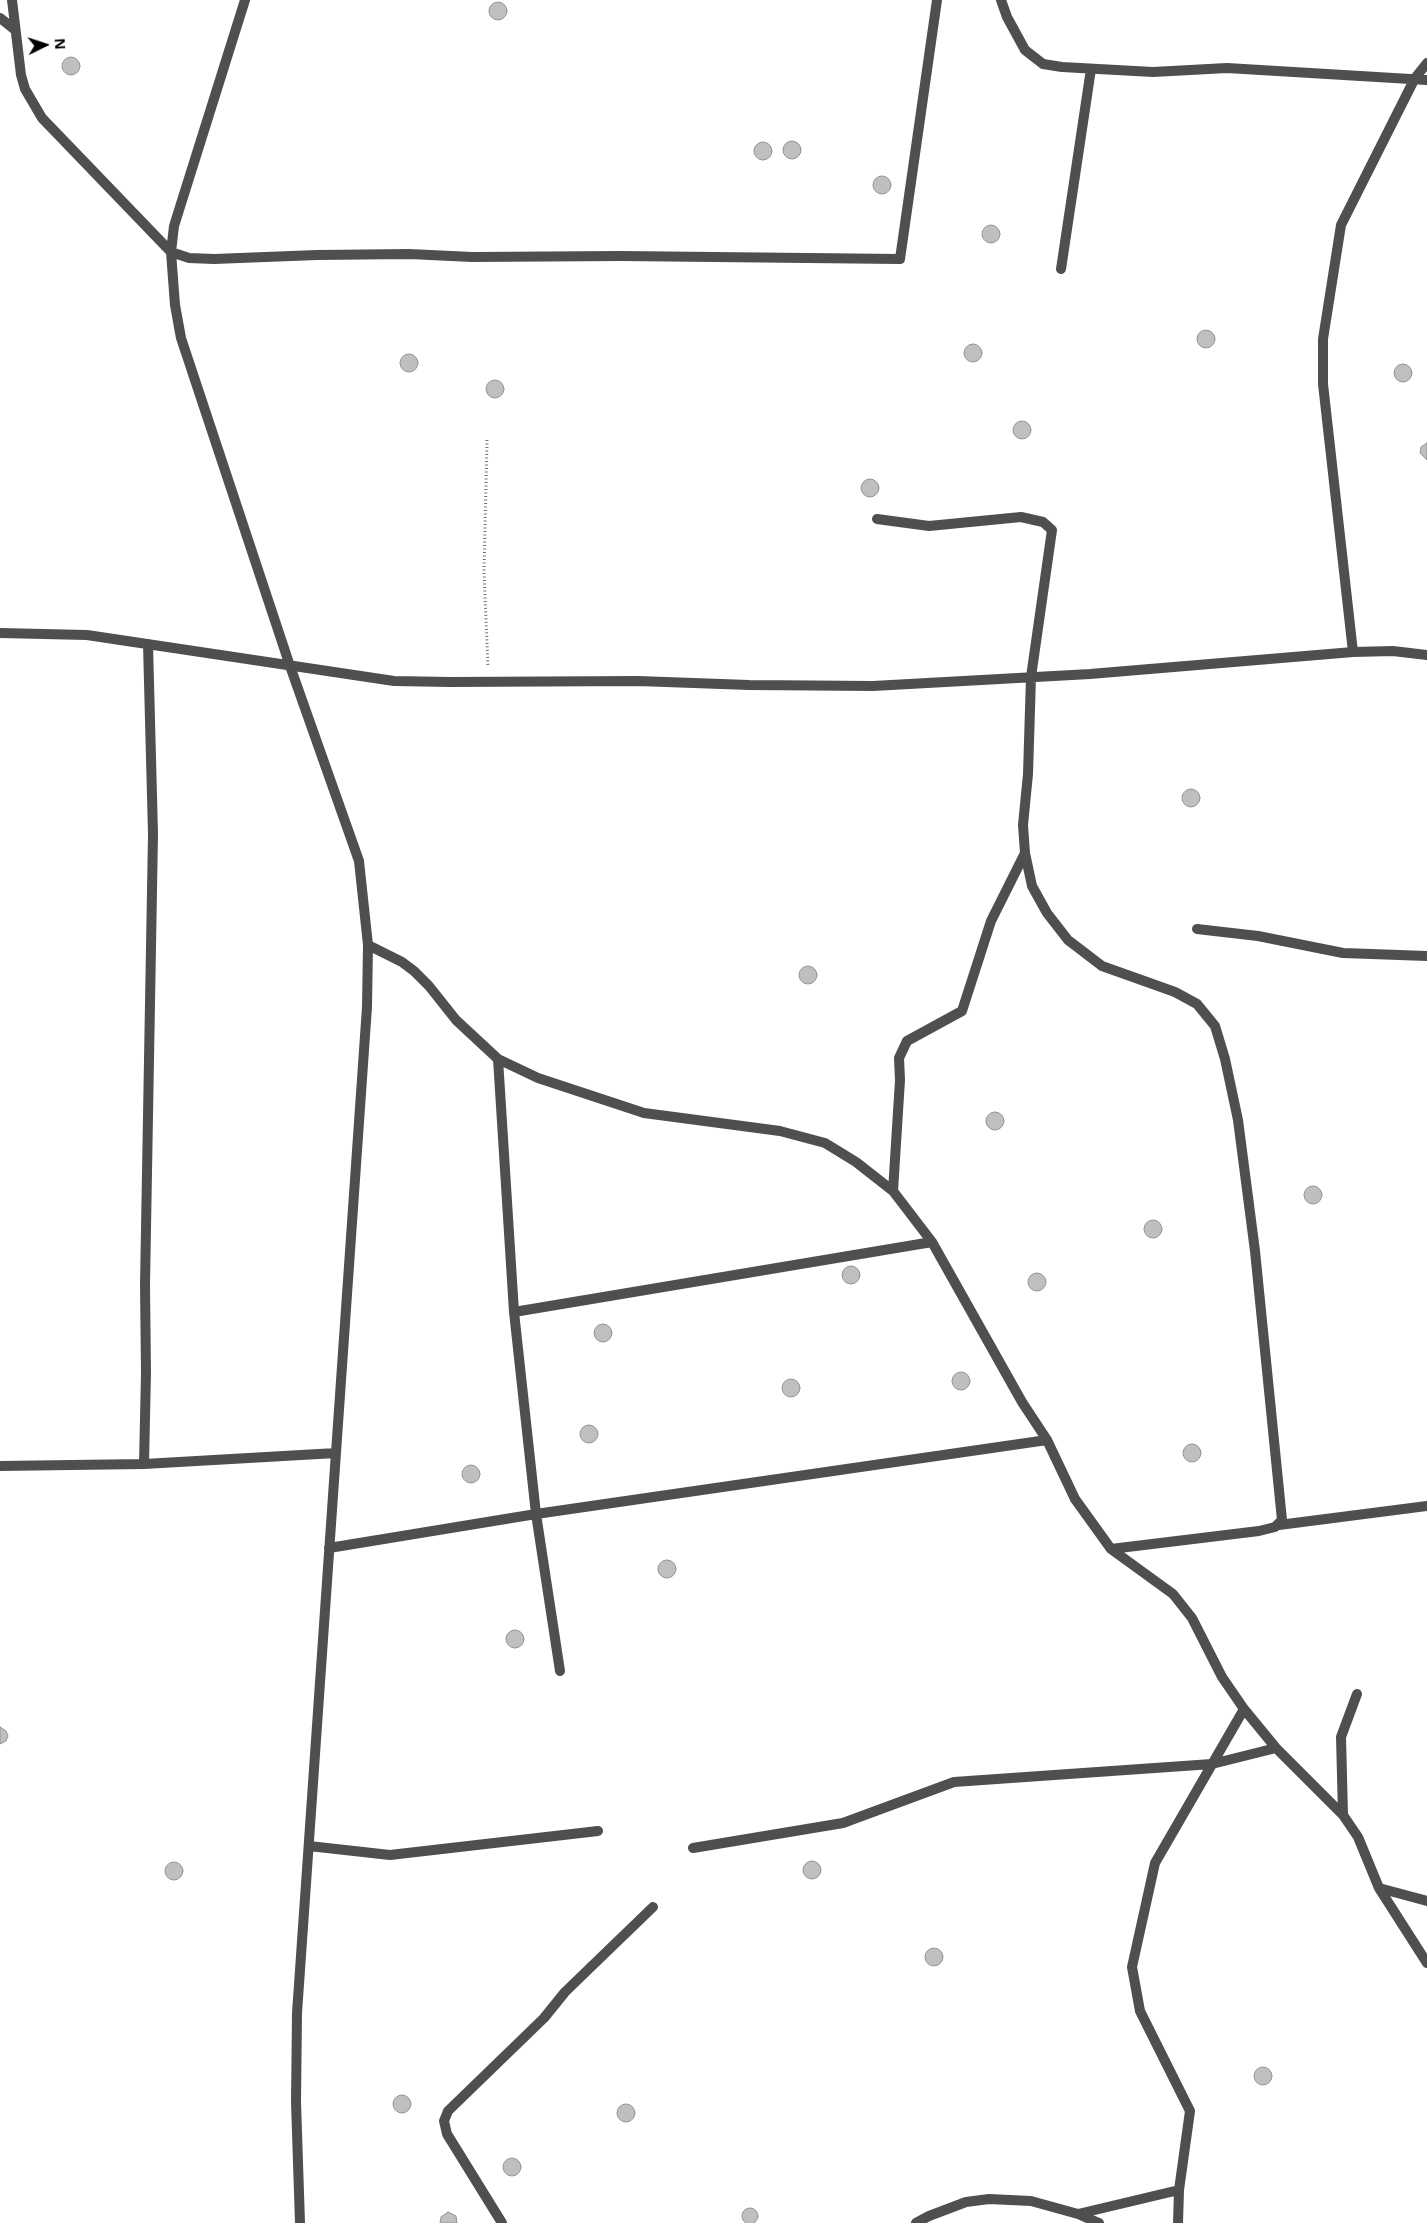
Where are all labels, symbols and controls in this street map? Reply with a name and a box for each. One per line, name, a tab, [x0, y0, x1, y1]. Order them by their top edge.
north arrow	[20, 20, 70, 70]
text: N	[51, 38, 70, 50]

